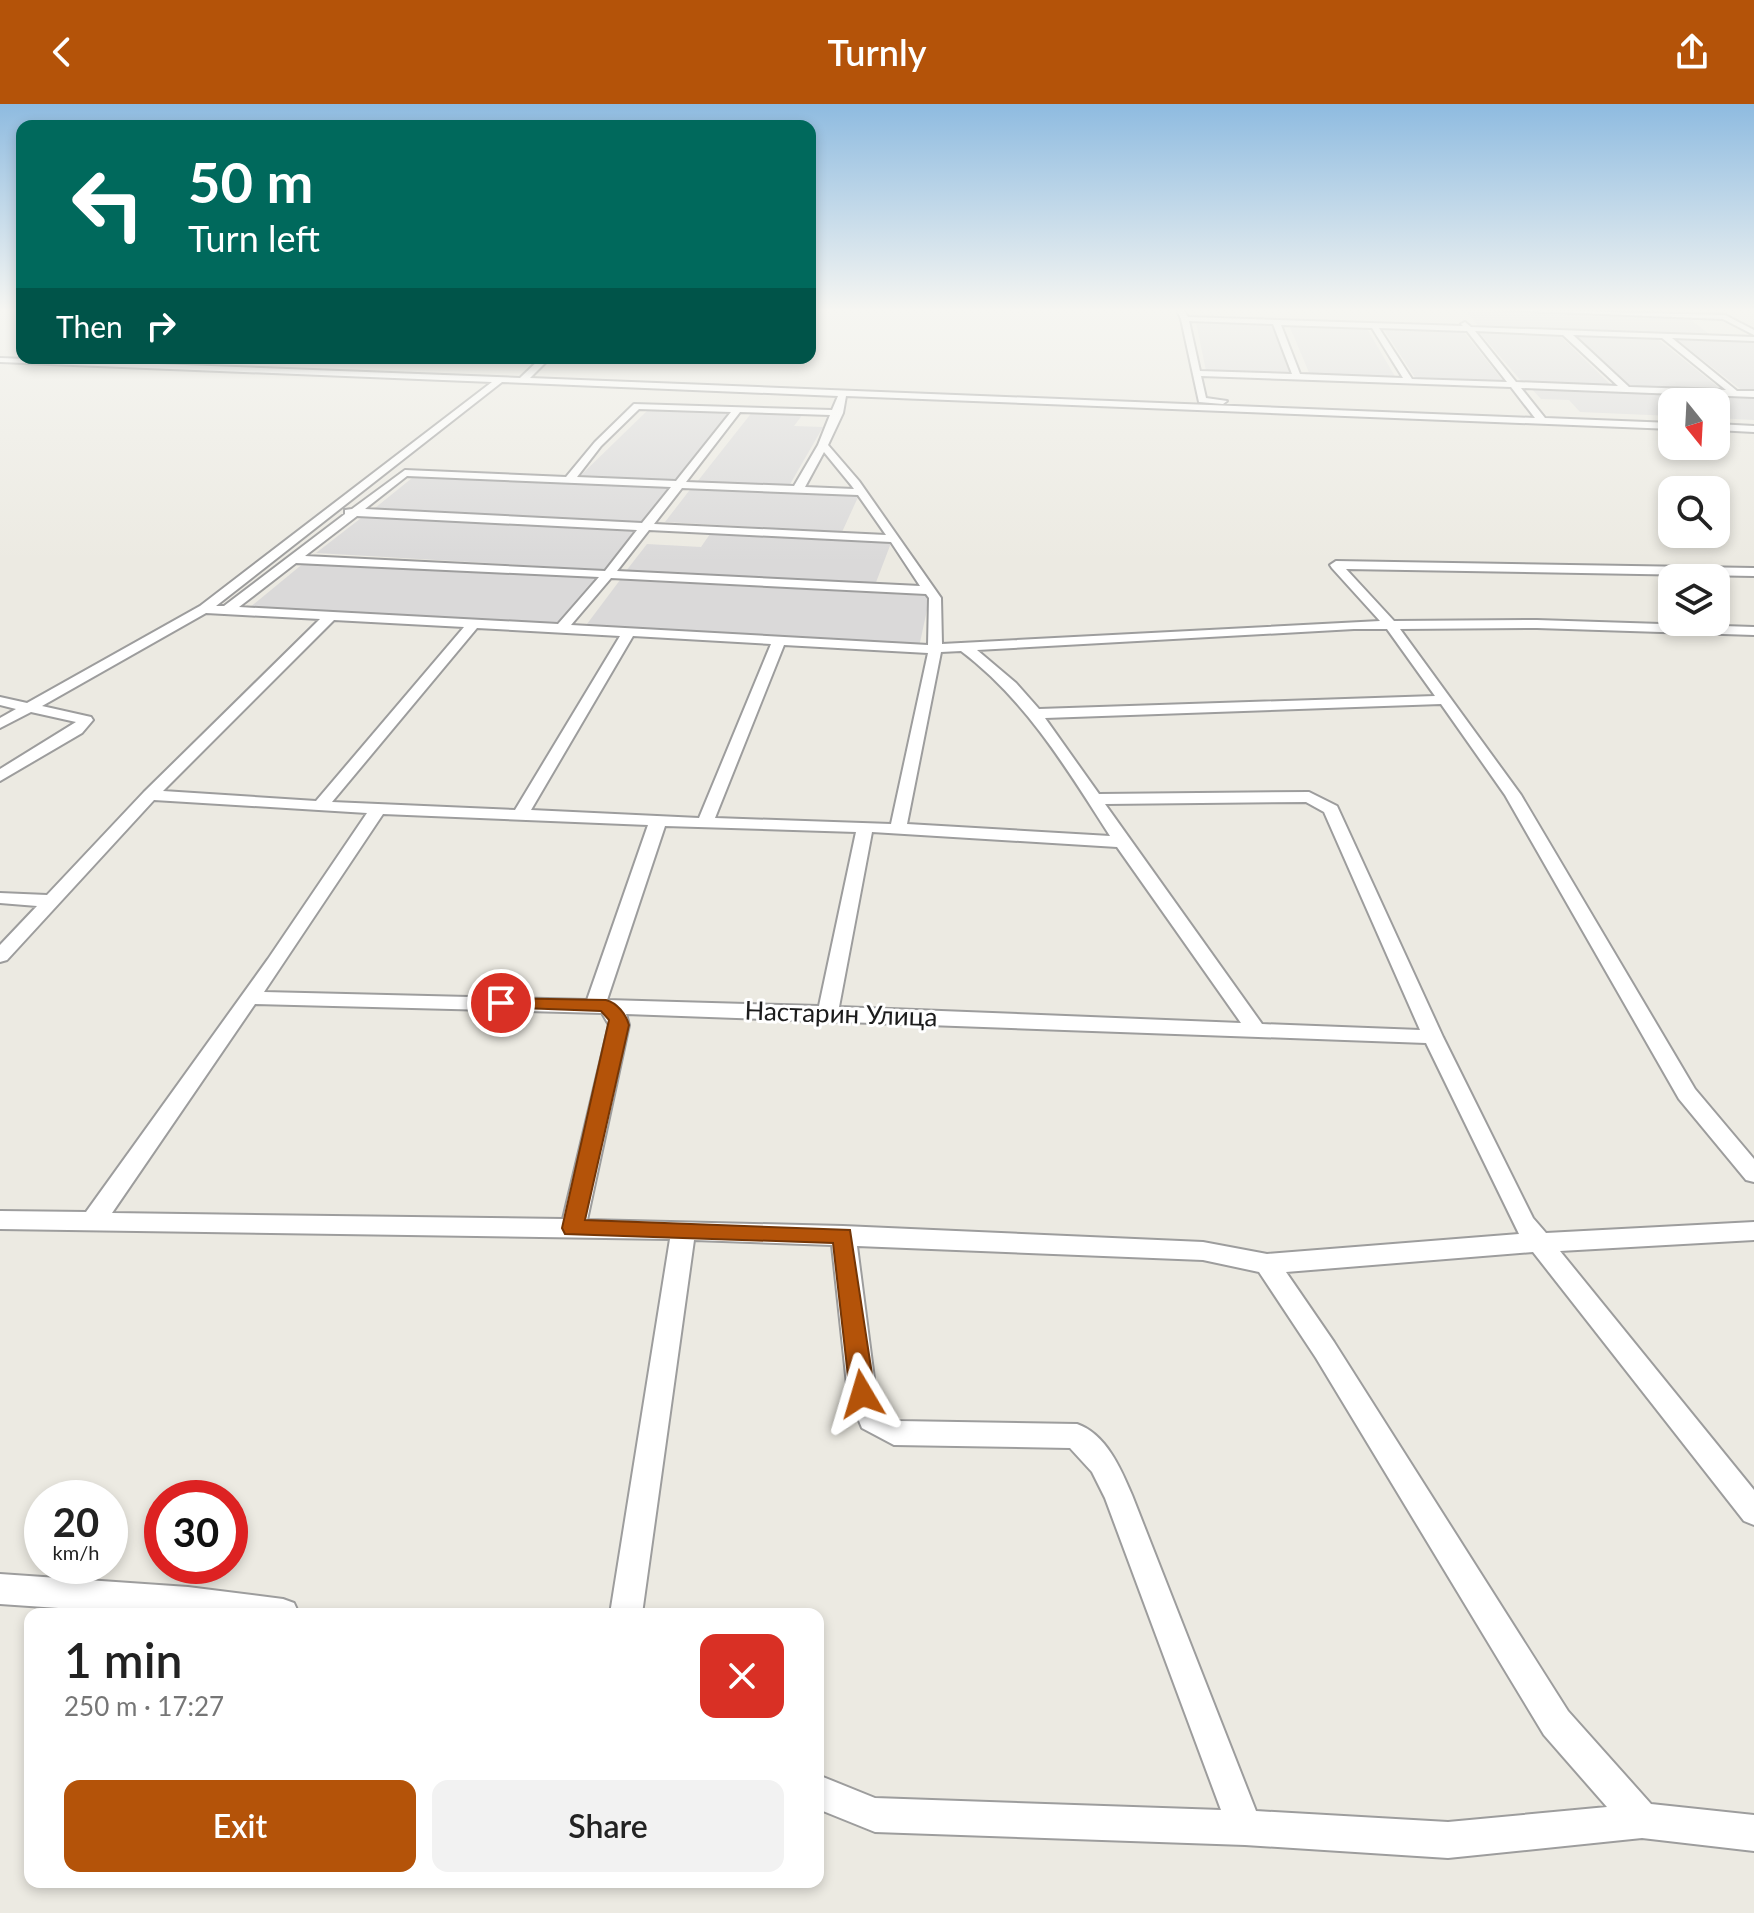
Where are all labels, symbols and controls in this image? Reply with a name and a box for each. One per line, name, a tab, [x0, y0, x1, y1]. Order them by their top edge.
icon: back	[40, 30, 84, 74]
text: Turnly	[827, 30, 927, 74]
icon: share	[1670, 30, 1714, 74]
text: 50 m	[188, 148, 313, 215]
icon: left	[56, 152, 160, 256]
text: Turn left	[188, 216, 320, 260]
icon: right	[139, 304, 183, 348]
text: Then	[56, 308, 123, 344]
north arrow	[1658, 388, 1730, 460]
map controls	[1658, 388, 1730, 636]
button: search	[1658, 476, 1730, 548]
button: layers	[1658, 564, 1730, 636]
pin	[467, 969, 535, 1037]
icon: arrive	[479, 981, 523, 1025]
street label: Настарин Улица	[744, 994, 938, 1032]
position arrow	[820, 1352, 904, 1436]
speed limit sign: 30	[144, 1480, 248, 1584]
text: 20	[53, 1498, 99, 1546]
text: km/h	[53, 1540, 99, 1564]
text: 1 min	[64, 1631, 182, 1688]
button: close	[700, 1634, 784, 1718]
text: 250 m · 17:27	[64, 1690, 224, 1722]
button: Exit	[64, 1780, 416, 1872]
button: Share	[432, 1780, 784, 1872]

